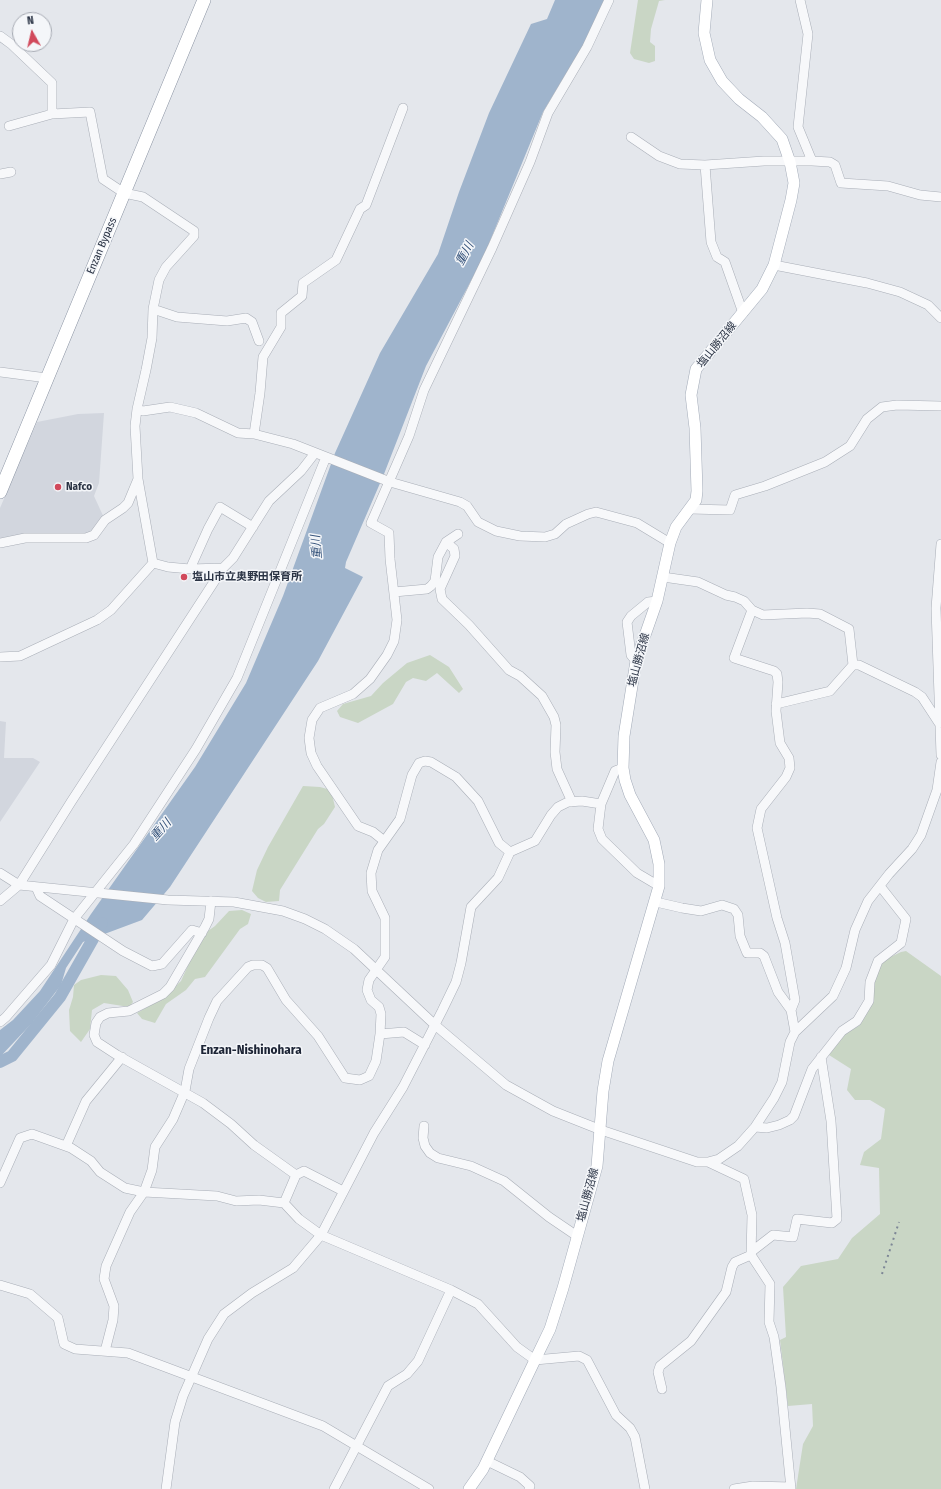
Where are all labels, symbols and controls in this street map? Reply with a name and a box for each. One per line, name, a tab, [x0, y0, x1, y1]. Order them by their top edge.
north arrow	[12, 12, 52, 52]
text: N	[26, 14, 35, 28]
street label: Enzan Bypass	[84, 216, 120, 276]
water label: 重川	[453, 240, 477, 268]
street label: 塩山勝沼線	[695, 319, 739, 371]
place label: Nafco	[66, 480, 92, 494]
marker: Nafco	[53, 482, 63, 492]
water label: 重川	[309, 534, 325, 560]
place label: 塩山市立奥野田保育所	[192, 570, 302, 584]
marker: 塩山市立奥野田保育所	[179, 572, 189, 582]
street label: 塩山勝沼線	[626, 632, 652, 688]
water label: 重川	[148, 816, 174, 844]
district label: Enzan-Nishinohara	[200, 1042, 302, 1058]
street label: 塩山勝沼線	[575, 1167, 601, 1223]

